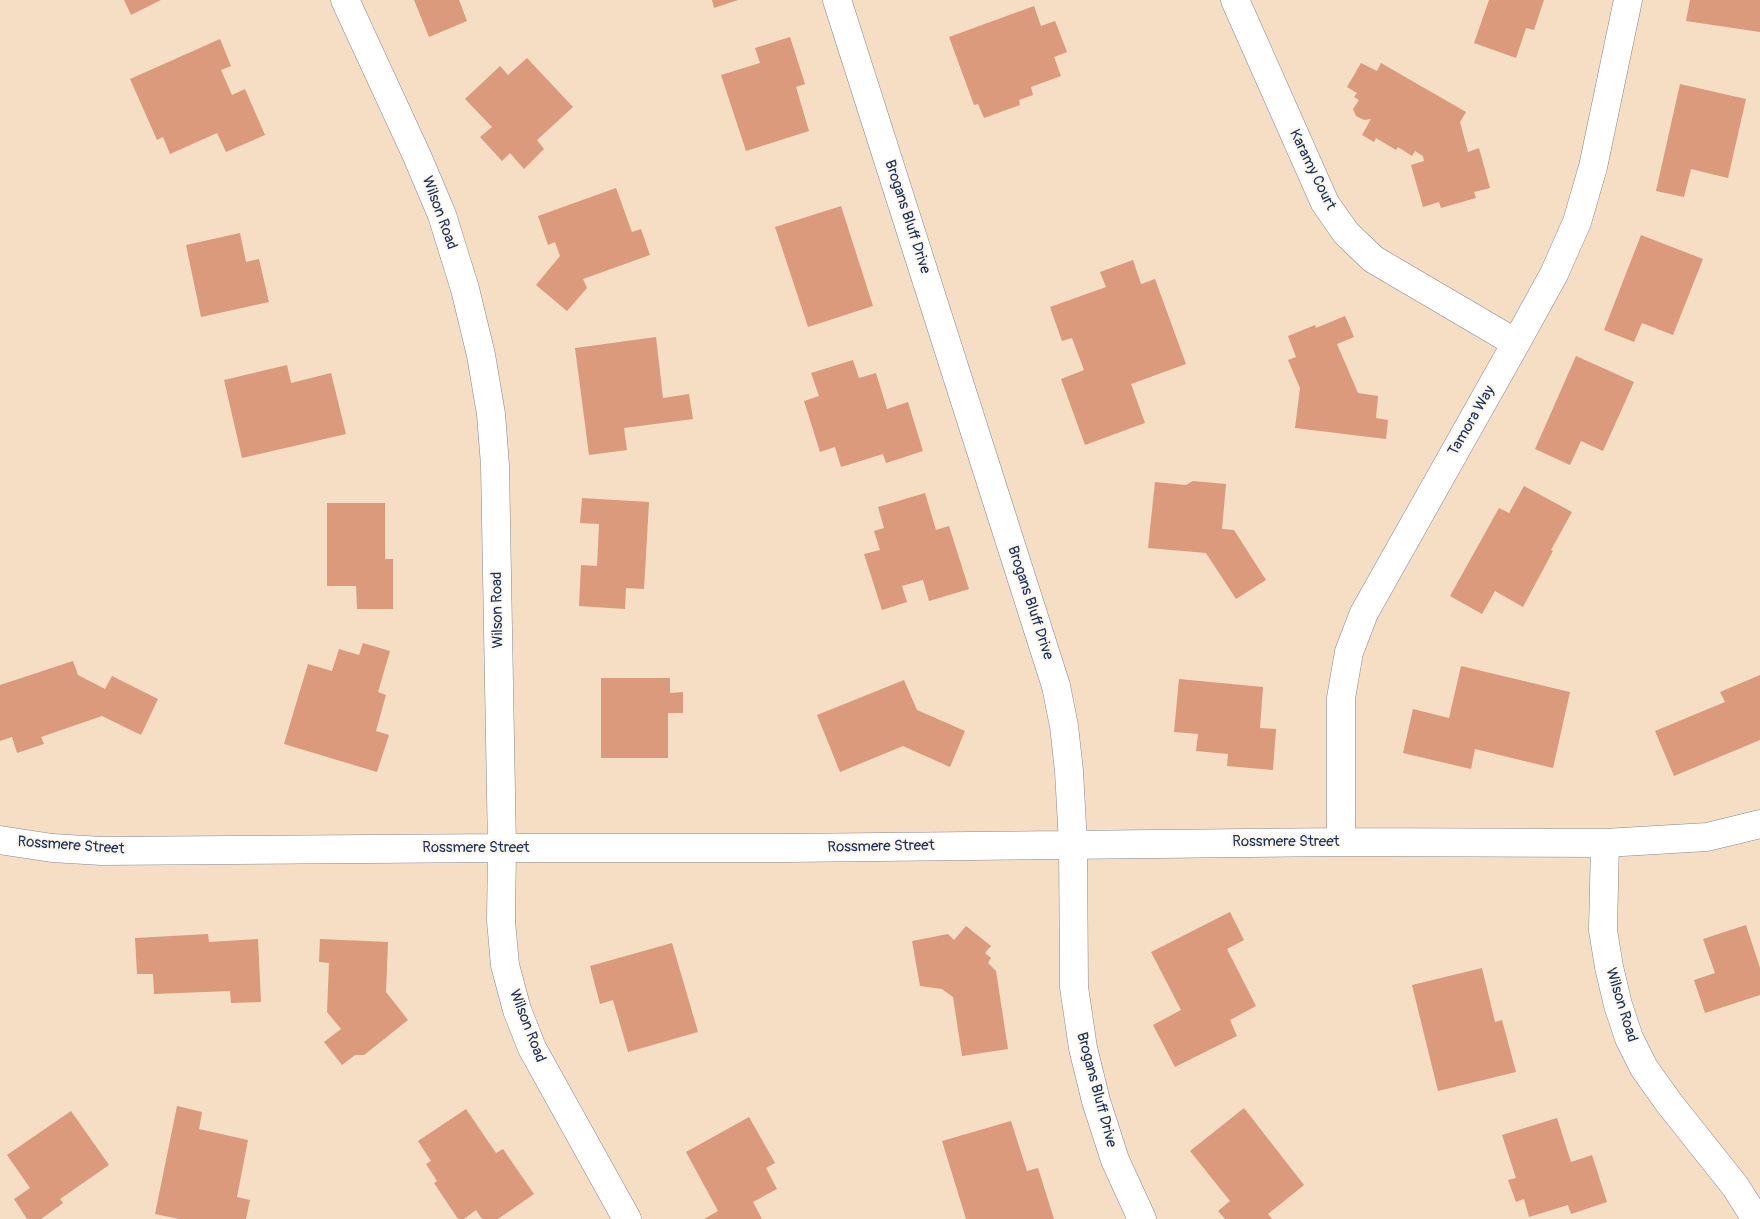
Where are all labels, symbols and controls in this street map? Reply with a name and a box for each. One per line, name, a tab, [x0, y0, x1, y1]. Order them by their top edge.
street label: Karamy Court	[1285, 127, 1339, 213]
street label: Brogans Bluff Drive	[880, 158, 934, 276]
street label: Wilson Road	[417, 174, 461, 252]
street label: Tamora Way	[1445, 383, 1499, 459]
street label: Brogans Bluff Drive	[1003, 544, 1057, 662]
street label: Wilson Road	[488, 572, 508, 648]
street label: Rossmere Street	[17, 833, 125, 859]
street label: Rossmere Street	[1232, 833, 1340, 851]
street label: Rossmere Street	[827, 837, 935, 857]
street label: Rossmere Street	[422, 839, 530, 857]
street label: Wilson Road	[1601, 966, 1641, 1044]
street label: Wilson Road	[505, 987, 549, 1065]
street label: Brogans Bluff Drive	[1072, 1030, 1120, 1150]

